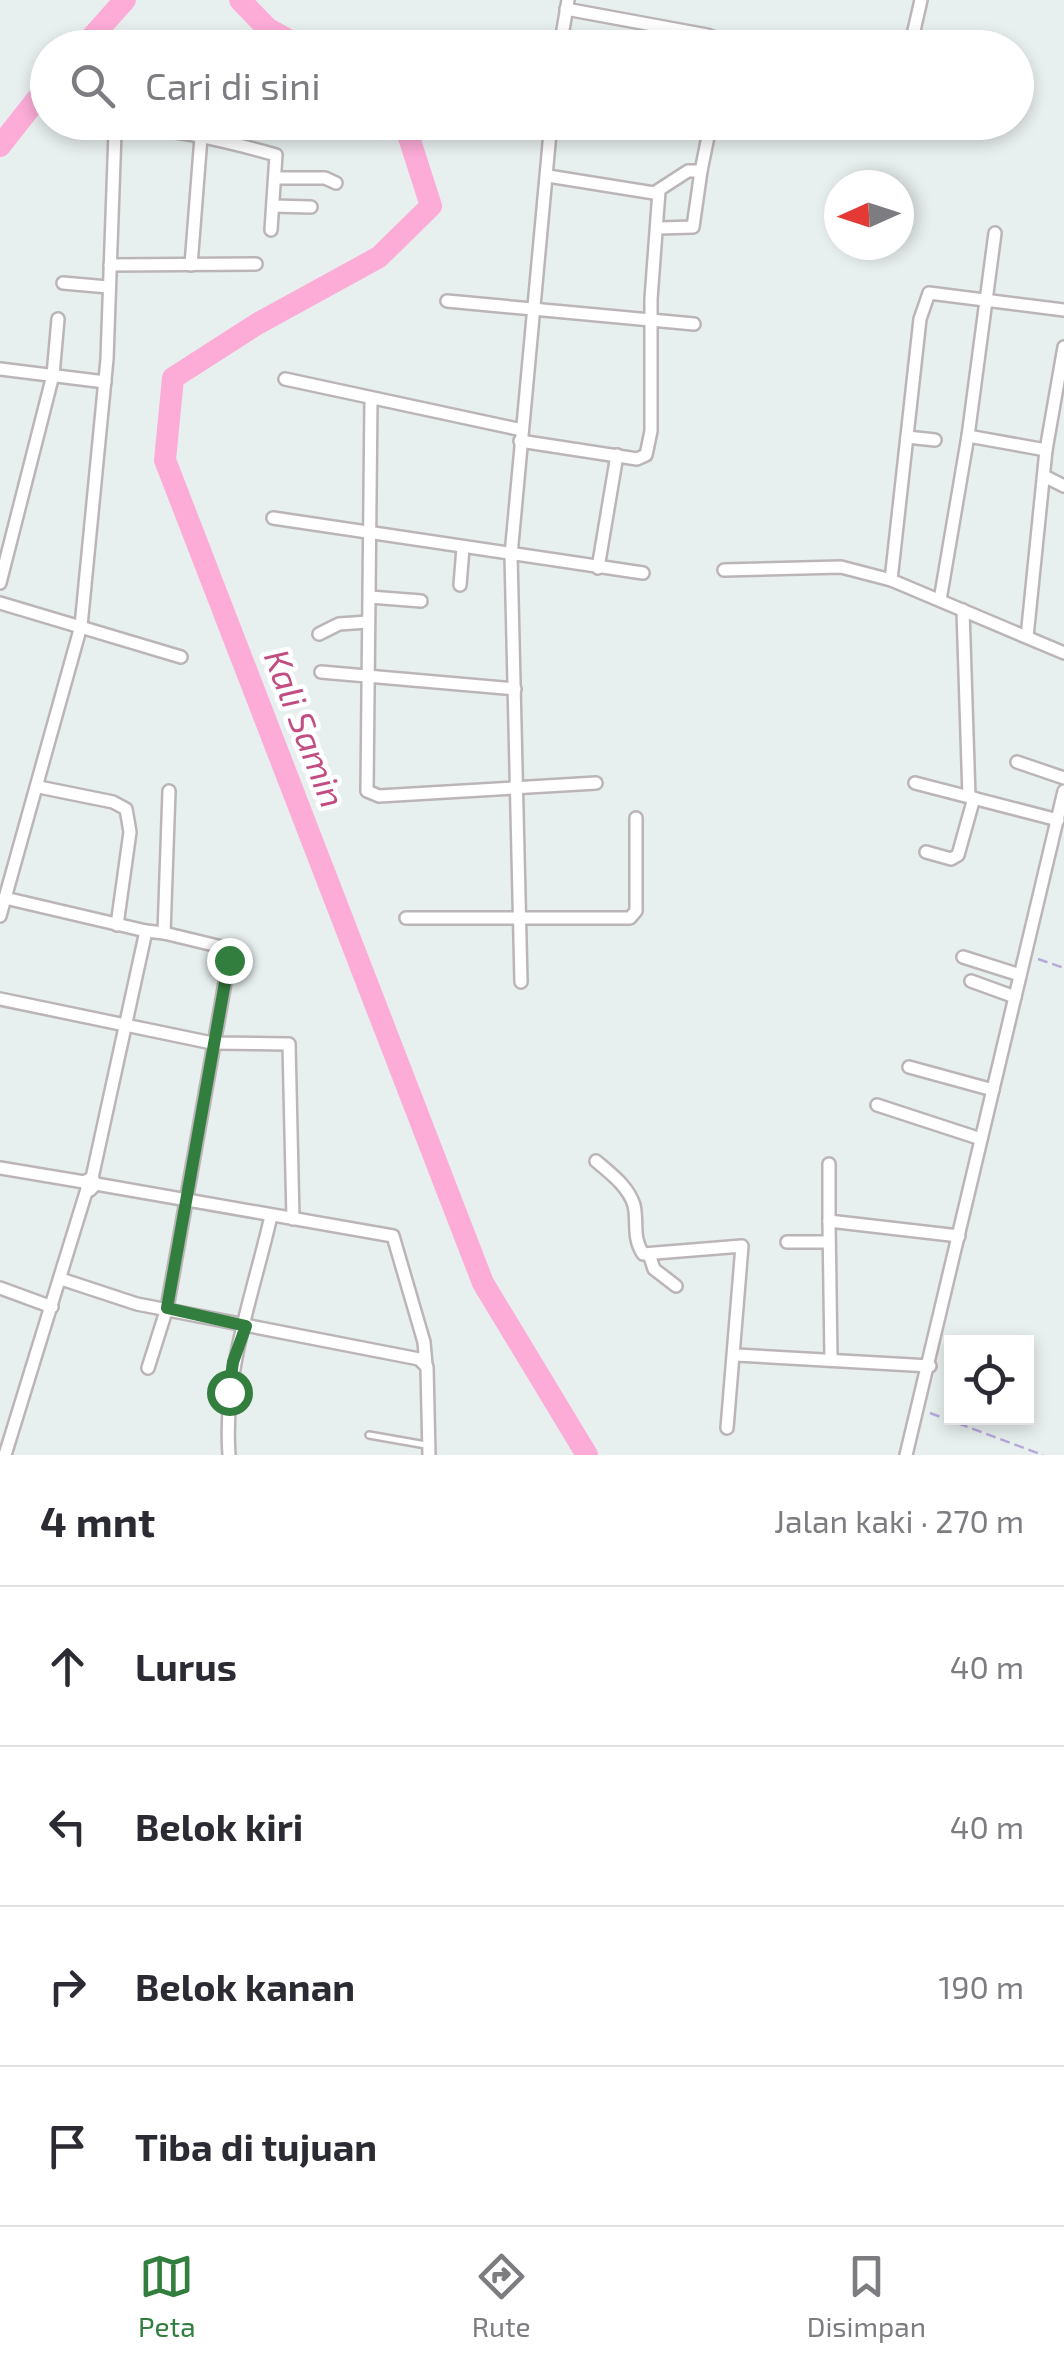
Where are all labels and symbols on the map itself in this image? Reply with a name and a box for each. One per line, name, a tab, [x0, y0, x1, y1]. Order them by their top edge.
north arrow	[824, 170, 914, 260]
water label: Kali Samin	[257, 643, 355, 813]
route end	[207, 938, 253, 984]
route start	[207, 1370, 253, 1416]

